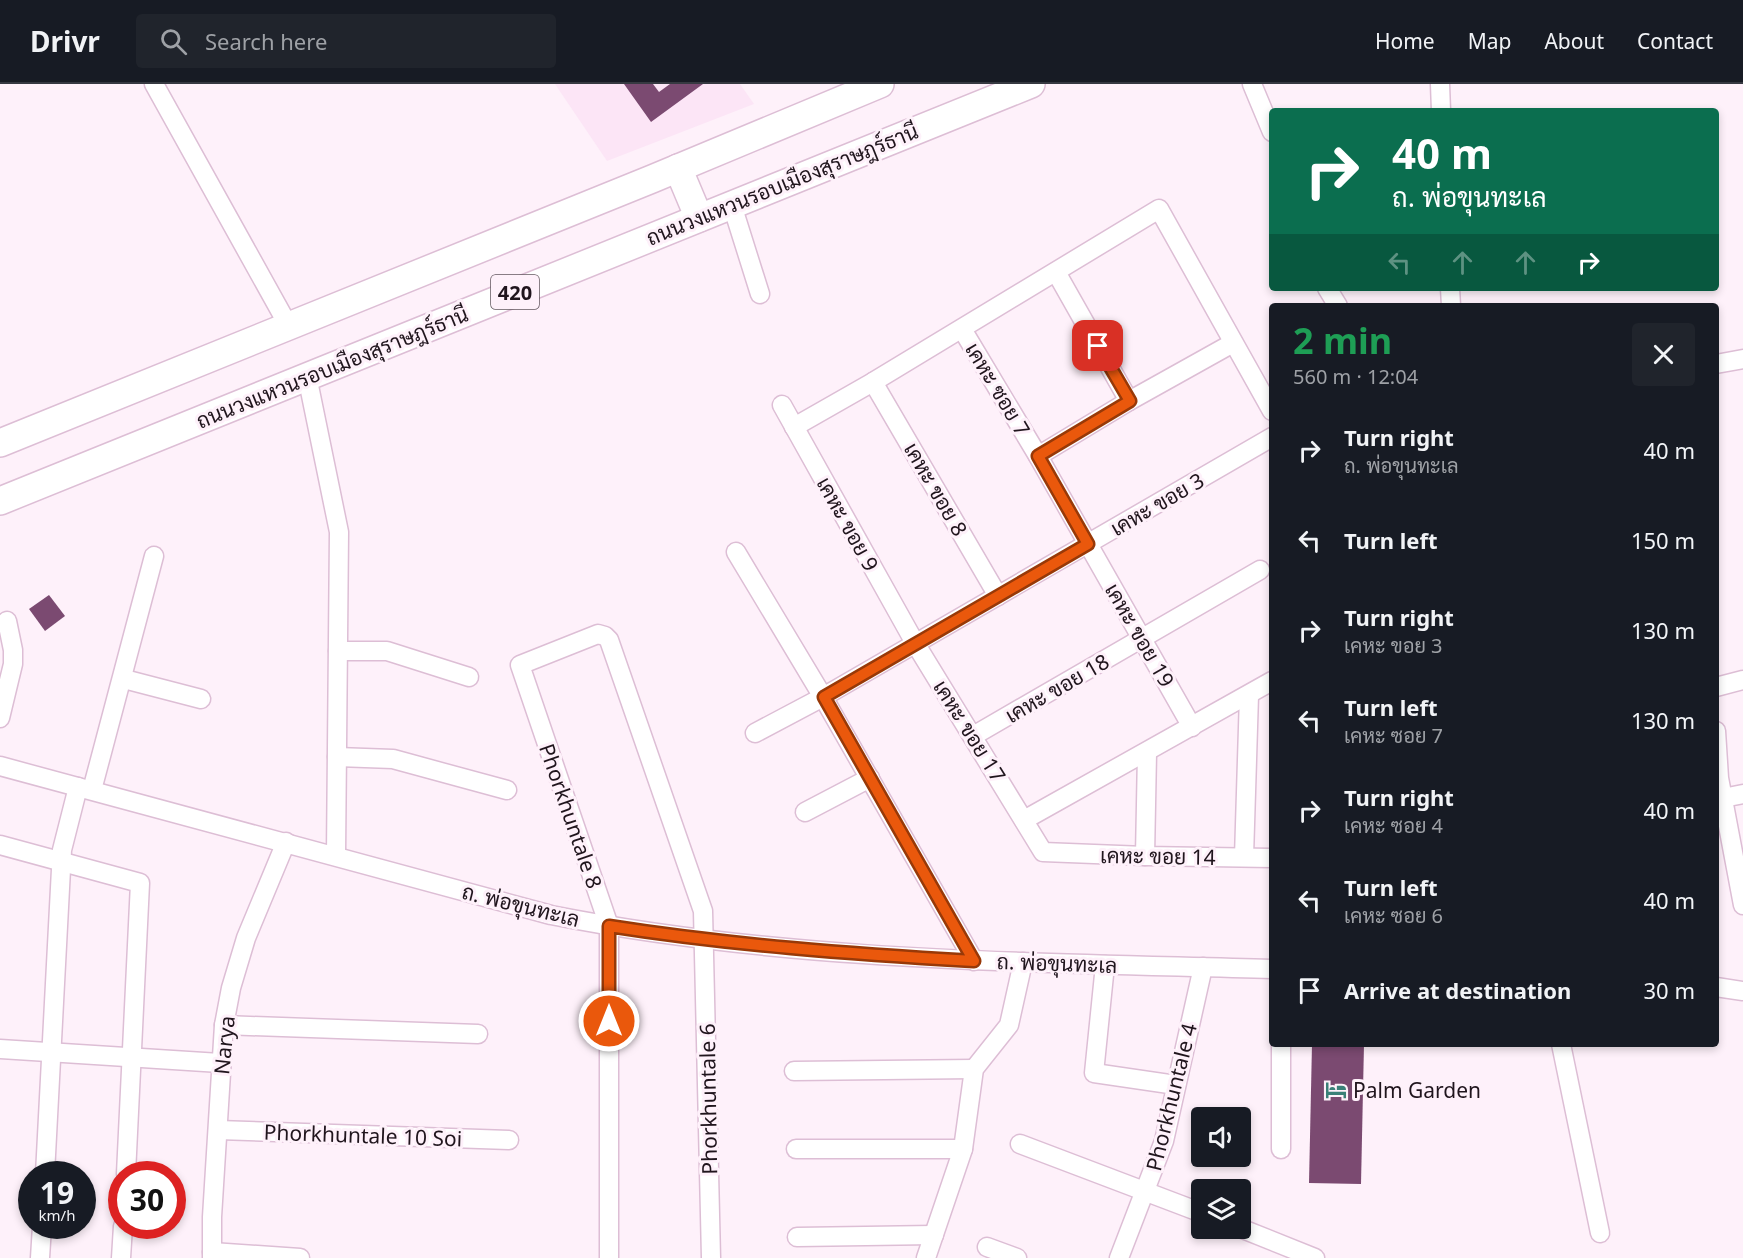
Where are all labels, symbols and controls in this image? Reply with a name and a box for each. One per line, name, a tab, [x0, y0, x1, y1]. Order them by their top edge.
search box	[136, 14, 556, 68]
text: Drivr	[30, 22, 100, 60]
icon: search	[157, 25, 190, 58]
text: Search here	[205, 26, 327, 56]
text: Home	[1375, 27, 1435, 55]
text: Map	[1468, 27, 1511, 55]
text: About	[1544, 27, 1604, 55]
text: Contact	[1637, 27, 1713, 55]
street label: ถนนวงแหวนรอบเมืองสุราษฎร์ธานี	[642, 117, 922, 252]
text: 40 m	[1392, 124, 1492, 181]
icon: right	[1293, 132, 1371, 210]
text: ถ. พ่อขุนทะเล	[1392, 178, 1547, 215]
icon: left	[1383, 246, 1416, 279]
icon: ahead	[1446, 246, 1479, 279]
icon: ahead	[1509, 246, 1542, 279]
icon: right	[1572, 246, 1605, 279]
road number: 420	[491, 275, 539, 309]
street label: ถนนวงแหวนรอบเมืองสุราษฎร์ธานี	[192, 300, 472, 435]
text: 2 min	[1293, 316, 1392, 365]
pin	[1072, 320, 1123, 371]
button: close	[1632, 323, 1695, 386]
icon: arrive	[1081, 329, 1114, 362]
street label: เคหะ ซอย 7	[959, 337, 1037, 441]
text: 560 m · 12:04	[1293, 363, 1418, 390]
text: Turn right	[1344, 422, 1454, 452]
icon: right	[1293, 434, 1326, 467]
text: 40 m	[1644, 435, 1695, 465]
street label: เคหะ ขอย 8	[898, 437, 974, 541]
text: ถ. พ่อขุนทะเล	[1344, 452, 1459, 479]
street label: เคหะ ขอย 3	[1105, 466, 1209, 542]
street label: เคหะ ขอย 9	[811, 472, 885, 576]
icon: left	[1293, 524, 1326, 557]
text: Turn left	[1344, 525, 1438, 555]
text: 150 m	[1631, 525, 1695, 555]
street label: เคหะ ขอย 19	[1099, 578, 1181, 692]
text: Turn right	[1344, 602, 1454, 632]
icon: right	[1293, 614, 1326, 647]
text: 130 m	[1631, 615, 1695, 645]
text: เคหะ ขอย 3	[1344, 632, 1443, 659]
street label: เคหะ ขอย 18	[1000, 647, 1114, 729]
street label: เคหะ ขอย 17	[928, 675, 1012, 787]
text: Turn left	[1344, 692, 1438, 722]
icon: left	[1293, 704, 1326, 737]
text: 130 m	[1631, 705, 1695, 735]
text: เคหะ ซอย 7	[1344, 722, 1443, 749]
street label: Phorkhuntale 8	[533, 740, 609, 892]
text: Turn right	[1344, 782, 1454, 812]
icon: right	[1293, 794, 1326, 827]
text: 40 m	[1644, 795, 1695, 825]
text: เคหะ ซอย 4	[1344, 812, 1443, 839]
street label: เคหะ ขอย 14	[1100, 841, 1216, 871]
text: Turn left	[1344, 872, 1438, 902]
street label: ถ. พ่อขุนทะเล	[459, 877, 583, 934]
icon: left	[1293, 884, 1326, 917]
text: 40 m	[1644, 885, 1695, 915]
text: เคหะ ซอย 6	[1344, 902, 1443, 929]
street label: ถ. พ่อขุนทะเล	[996, 947, 1118, 980]
icon: arrive	[1293, 974, 1326, 1007]
text: Arrive at destination	[1344, 975, 1571, 1005]
text: 30 m	[1644, 975, 1695, 1005]
position arrow	[577, 989, 641, 1053]
street label: Narya	[207, 1014, 241, 1076]
street label: Phorkhuntale 4	[1139, 1020, 1203, 1174]
street label: Phorkhuntale 6	[693, 1023, 723, 1175]
place label: Palm Garden	[1353, 1076, 1481, 1104]
hotel icon: Palm Garden	[1324, 1078, 1348, 1102]
map controls	[1191, 1107, 1251, 1239]
button: sound	[1191, 1107, 1251, 1167]
street label: Phorkhuntale 10 Soi	[263, 1118, 463, 1152]
speed limit sign: 30	[108, 1161, 186, 1239]
text: 19	[40, 1172, 74, 1213]
button: layers	[1191, 1179, 1251, 1239]
text: km/h	[39, 1205, 75, 1225]

